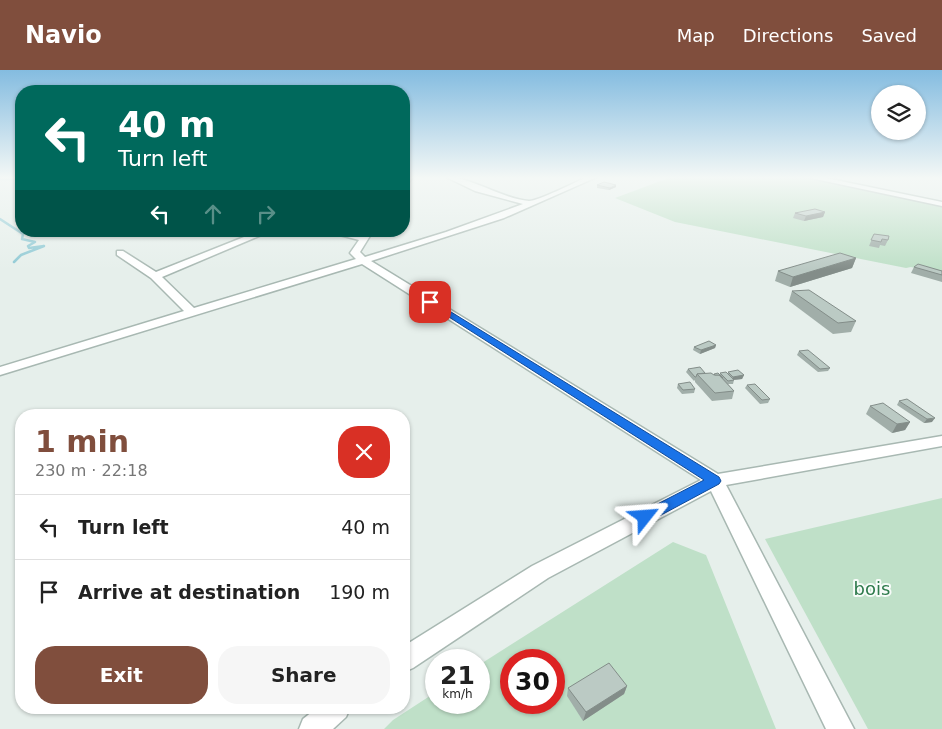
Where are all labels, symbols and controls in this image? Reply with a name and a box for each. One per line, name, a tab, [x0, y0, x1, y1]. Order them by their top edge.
text: Navio	[25, 21, 102, 49]
text: Map	[677, 25, 715, 46]
text: Directions	[743, 25, 833, 46]
text: Saved	[861, 25, 917, 46]
map controls	[871, 85, 926, 140]
button: layers	[871, 85, 926, 140]
icon: left	[35, 105, 100, 170]
text: 40 m	[118, 105, 215, 145]
text: Turn left	[118, 146, 207, 171]
icon: left	[146, 200, 174, 228]
icon: ahead	[199, 200, 227, 228]
icon: right	[252, 200, 280, 228]
pin	[409, 281, 451, 323]
icon: arrive	[416, 288, 444, 316]
text: 1 min	[35, 424, 129, 459]
button: close	[338, 426, 390, 478]
text: 230 m · 22:18	[35, 461, 148, 480]
position arrow	[618, 490, 670, 542]
icon: left	[35, 513, 63, 541]
text: Turn left	[78, 516, 169, 538]
text: 40 m	[341, 516, 390, 538]
icon: arrive	[35, 578, 63, 606]
park label: bois	[854, 578, 890, 599]
text: Arrive at destination	[78, 581, 300, 603]
text: 190 m	[329, 581, 390, 603]
button: Exit	[35, 646, 208, 704]
button: Share	[218, 646, 390, 704]
speed limit sign: 30	[500, 649, 565, 714]
text: 21	[440, 661, 475, 690]
text: km/h	[442, 687, 473, 701]

